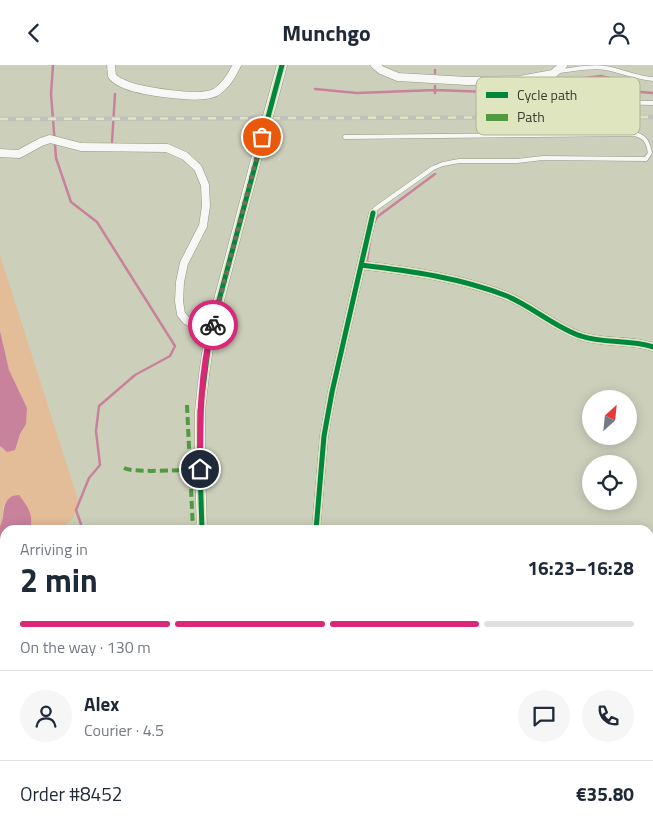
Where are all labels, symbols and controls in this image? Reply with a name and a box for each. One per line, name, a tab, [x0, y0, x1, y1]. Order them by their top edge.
text: Munchgo	[282, 16, 371, 50]
icon: back	[20, 19, 48, 47]
icon: person	[605, 19, 633, 47]
legend	[476, 77, 640, 135]
text: Cycle path	[517, 84, 577, 105]
text: Path	[517, 106, 545, 127]
pin	[241, 116, 283, 158]
icon: bag	[248, 123, 276, 151]
courier	[188, 300, 238, 350]
icon: bike	[199, 311, 227, 339]
north arrow	[582, 390, 638, 445]
map controls	[582, 390, 637, 510]
pin	[179, 448, 221, 490]
icon: home	[186, 455, 214, 483]
button: locate	[582, 455, 637, 510]
text: Arriving in	[20, 537, 88, 561]
text: 16:23–16:28	[527, 553, 634, 582]
text: 2 min	[20, 556, 98, 604]
text: On the way · 130 m	[20, 635, 151, 659]
text: Alex	[84, 689, 119, 718]
button: person	[20, 690, 72, 742]
button: chat	[518, 690, 570, 742]
button: phone	[582, 690, 634, 742]
text: Courier · 4.5	[84, 718, 164, 742]
text: Order #8452	[20, 779, 122, 808]
text: €35.80	[576, 779, 634, 808]

